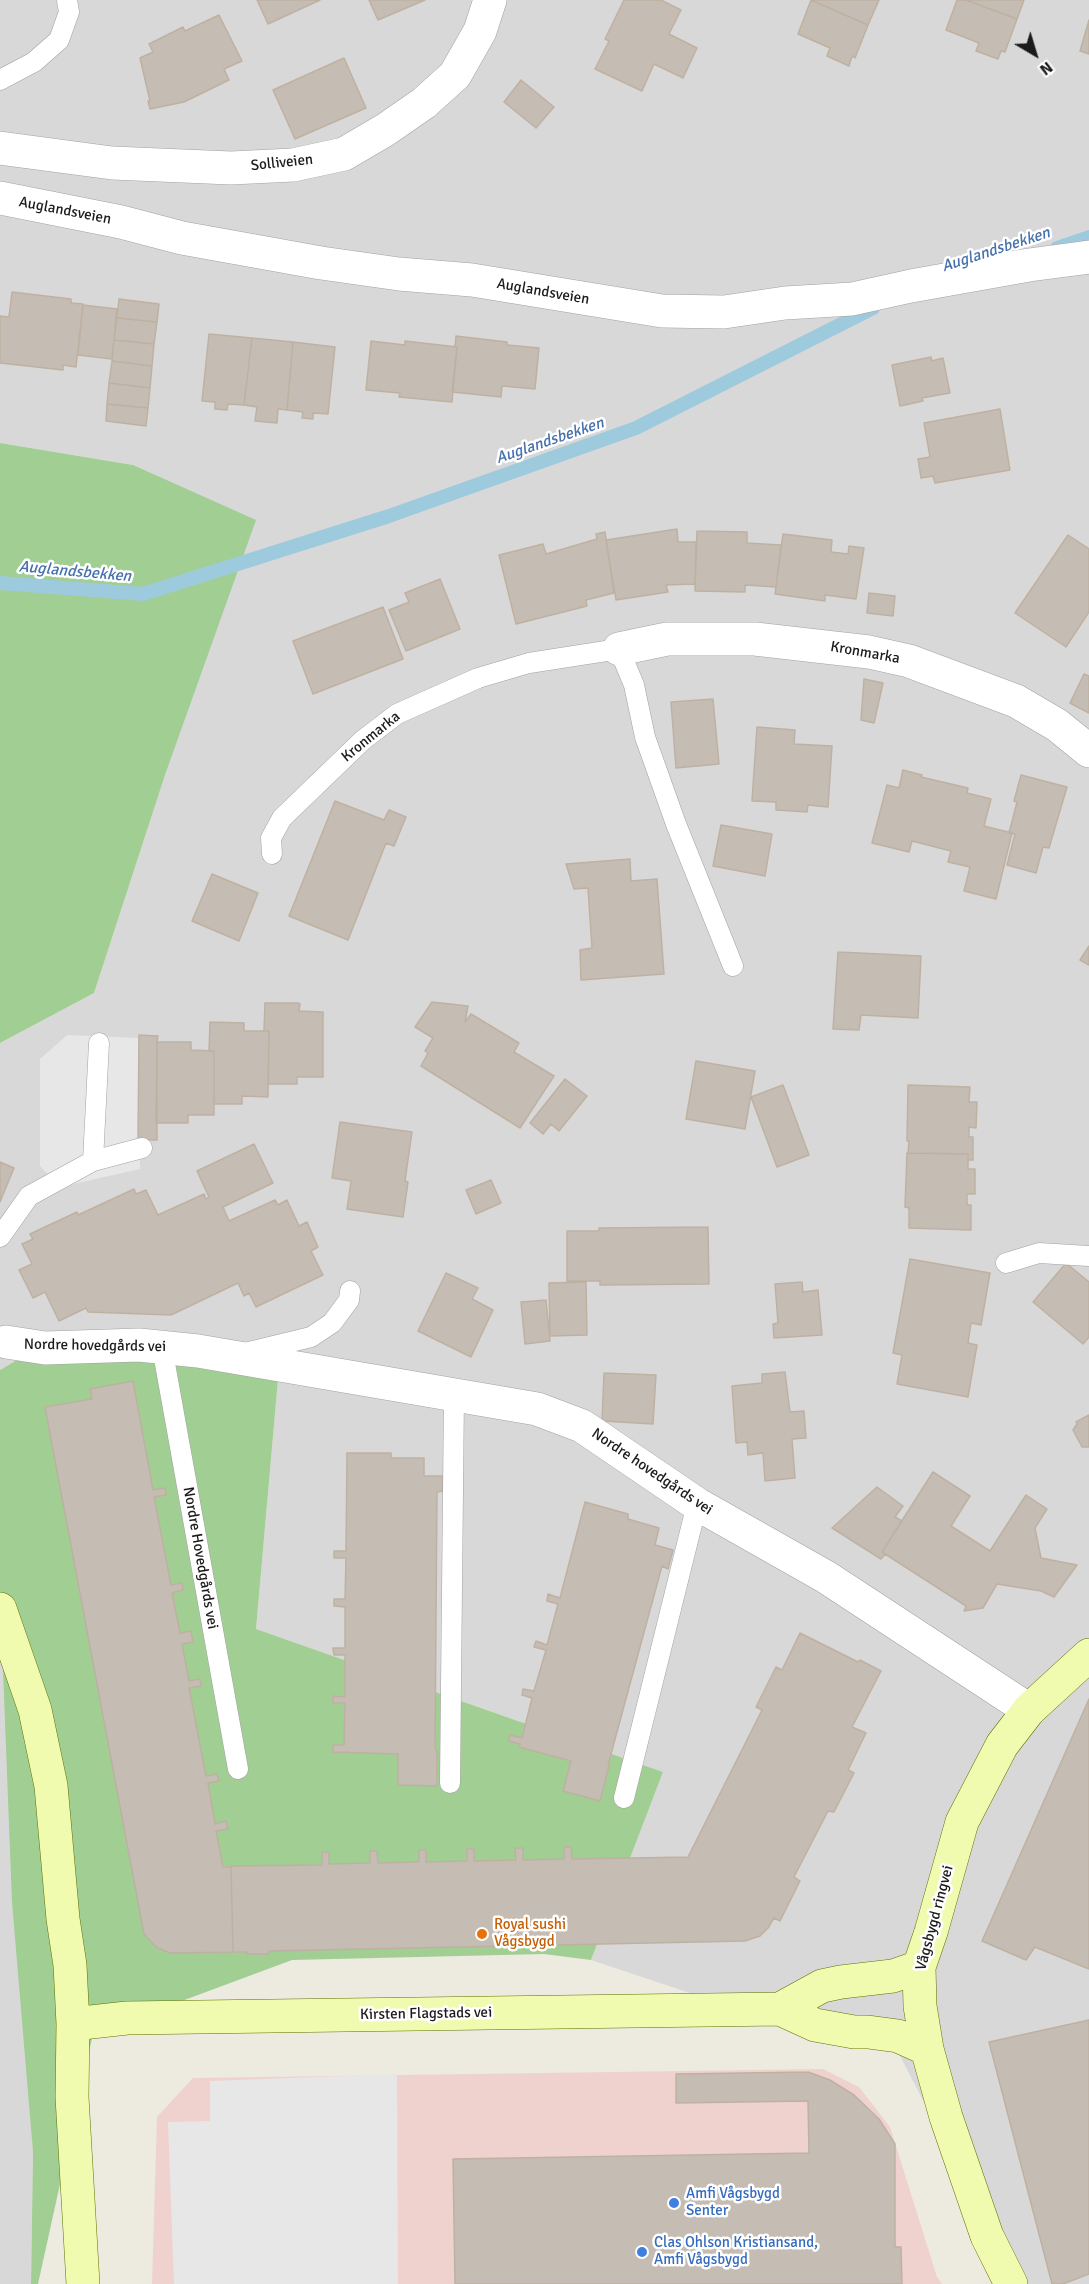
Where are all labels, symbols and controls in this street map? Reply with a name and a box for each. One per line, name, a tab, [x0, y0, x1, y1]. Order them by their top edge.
north arrow	[1005, 24, 1065, 84]
text: N	[1036, 57, 1057, 79]
street label: Solliveien	[250, 151, 314, 175]
street label: Auglandsveien	[17, 193, 113, 229]
water label: Auglandsbekken	[939, 223, 1053, 277]
street label: Auglandsveien	[495, 275, 591, 309]
water label: Auglandsbekken	[494, 414, 606, 468]
water label: Auglandsbekken	[18, 558, 132, 586]
street label: Kronmarka	[829, 638, 901, 668]
street label: Kronmarka	[338, 708, 404, 766]
street label: Nordre hovedgårds vei	[24, 1336, 166, 1356]
street label: Nordre hovedgårds vei	[588, 1425, 716, 1519]
street label: Nordre Hovedgårds vei	[179, 1485, 221, 1631]
street label: Vågsbygd ringvei	[912, 1863, 958, 1973]
place label: Royal sushi Vågsbygd	[494, 1916, 566, 1951]
marker: Royal sushi Vågsbygd	[475, 1927, 489, 1941]
street label: Kirsten Flagstads vei	[360, 2004, 492, 2024]
place label: Amfi Vågsbygd Senter	[686, 2185, 780, 2220]
marker: Amfi Vågsbygd Senter	[667, 2196, 681, 2210]
place label: Clas Ohlson Kristiansand, Amfi Vågsbygd	[654, 2234, 818, 2269]
marker: Clas Ohlson Kristiansand, Amfi Vågsbygd	[635, 2245, 649, 2259]

